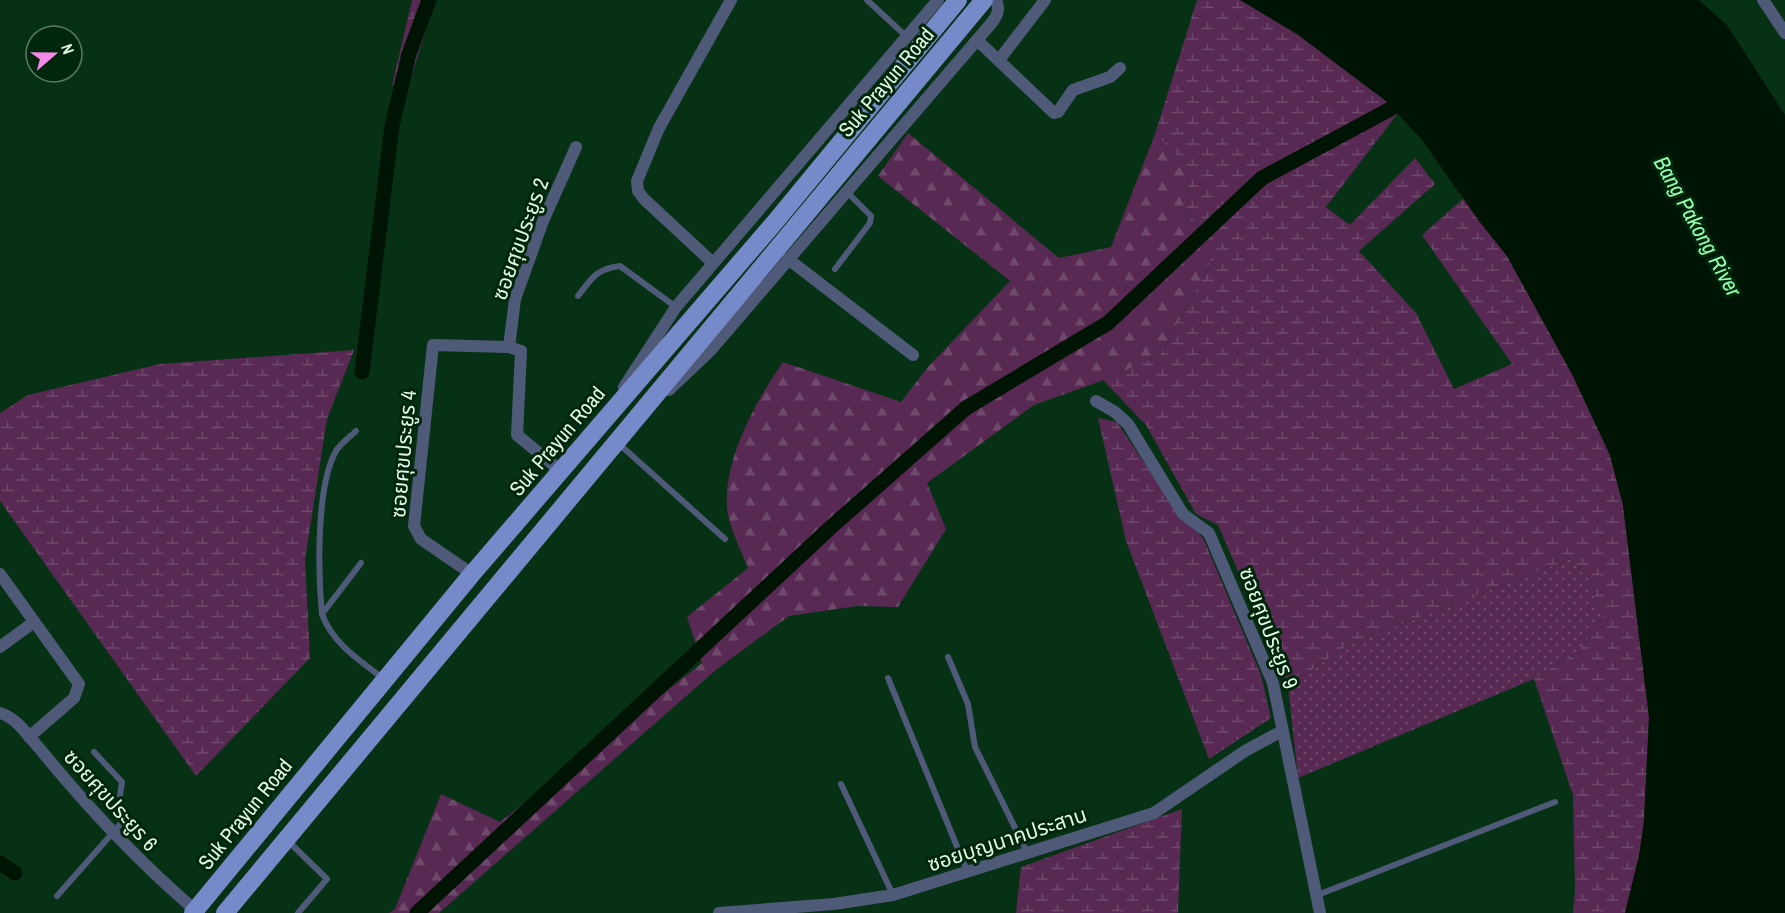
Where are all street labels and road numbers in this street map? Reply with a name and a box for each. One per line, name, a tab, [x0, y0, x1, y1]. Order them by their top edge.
street label: Suk Prayun Road	[832, 21, 940, 143]
street label: ซอยศุขประยูร 2	[484, 174, 556, 304]
street label: Suk Prayun Road	[503, 380, 611, 502]
street label: ซอยศุขประยูร 4	[383, 389, 423, 519]
street label: ซอยศุขประยูร 9	[1233, 563, 1305, 693]
street label: ซอยศุขประยูร 6	[57, 743, 165, 857]
street label: Suk Prayun Road	[191, 752, 299, 876]
street label: ซอยบุญนาคประสาน	[924, 800, 1090, 878]

